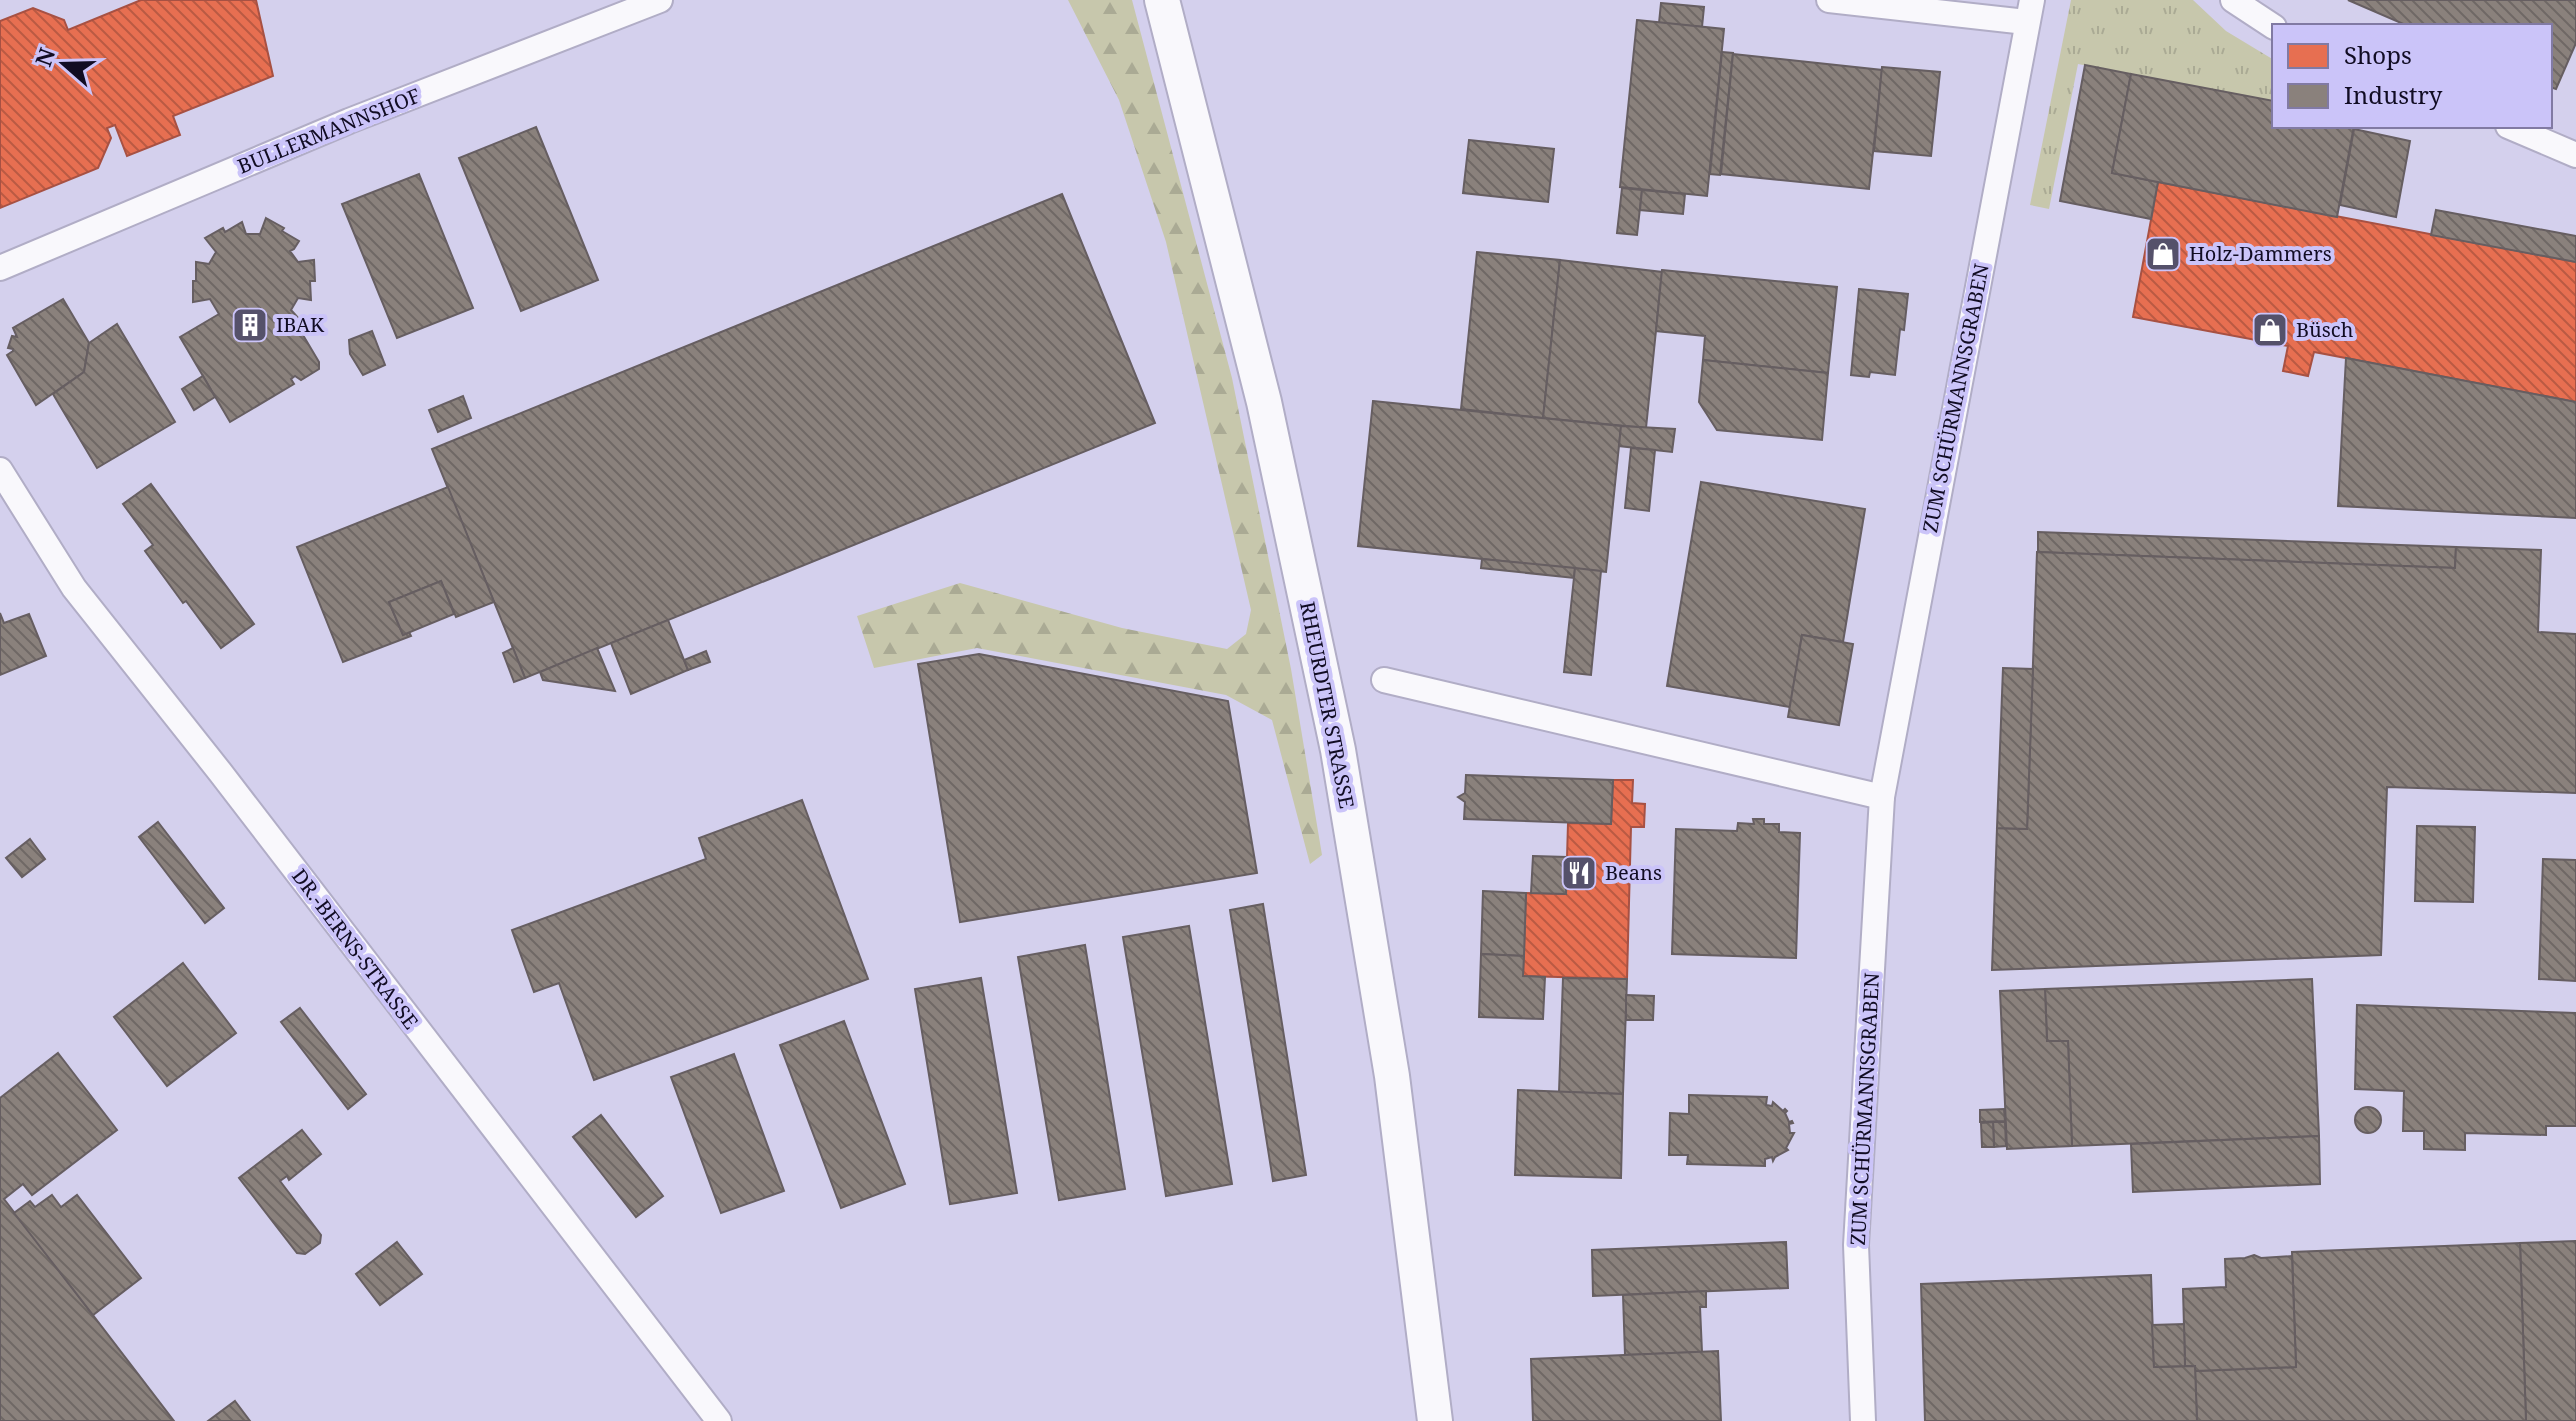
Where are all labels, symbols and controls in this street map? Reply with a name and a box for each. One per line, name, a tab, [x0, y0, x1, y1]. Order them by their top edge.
north arrow	[24, 24, 104, 104]
legend	[2272, 24, 2552, 128]
text: Shops	[2344, 38, 2412, 71]
text: N	[27, 44, 61, 70]
text: Industry	[2344, 78, 2443, 111]
street label: BULLERMANNSHOF	[233, 82, 424, 180]
shop icon: Holz-Dammers	[2144, 235, 2182, 273]
place label: Holz-Dammers	[2189, 240, 2332, 267]
street label: ZUM SCHÜRMANNSGRABEN	[1916, 261, 1995, 535]
building icon: IBAK	[231, 306, 269, 344]
place label: IBAK	[276, 311, 325, 338]
shop icon: Büsch	[2251, 311, 2289, 349]
place label: Büsch	[2296, 316, 2354, 343]
street label: RHEURDTER STRASSE	[1294, 599, 1361, 811]
restaurant icon: Beans	[1560, 854, 1598, 892]
place label: Beans	[1605, 859, 1662, 886]
street label: DR.-BERNS-STRASSE	[286, 863, 425, 1034]
street label: ZUM SCHÜRMANNSGRABEN	[1844, 972, 1885, 1246]

